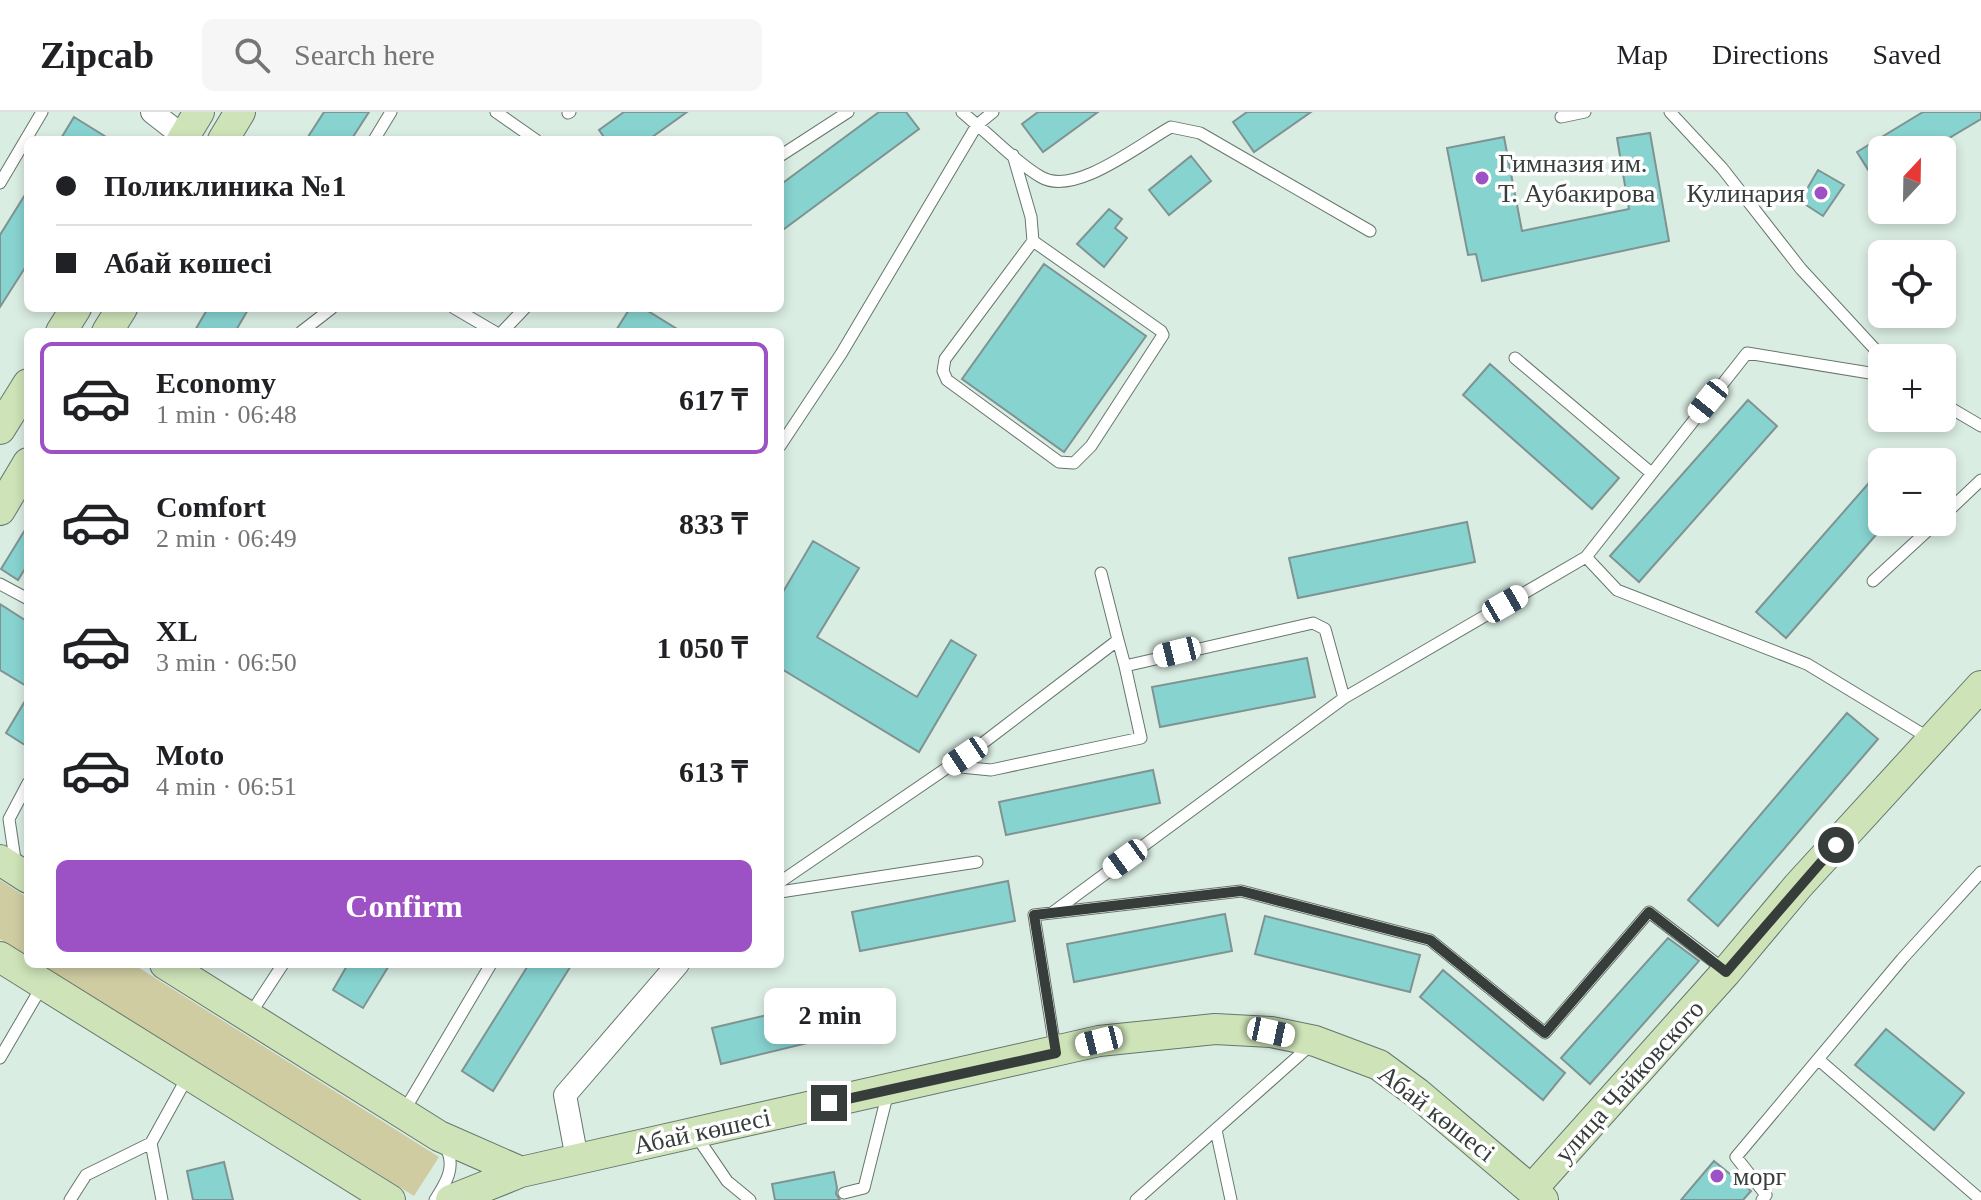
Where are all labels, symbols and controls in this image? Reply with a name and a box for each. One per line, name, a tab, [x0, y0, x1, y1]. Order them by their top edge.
search box	[202, 19, 762, 91]
icon: search	[230, 33, 274, 77]
text: Zipcab	[40, 34, 154, 76]
text: Search here	[294, 38, 435, 71]
text: Map	[1617, 39, 1668, 70]
text: Directions	[1712, 39, 1829, 70]
text: Saved	[1873, 39, 1941, 70]
north arrow	[1868, 136, 1956, 224]
map controls	[1868, 136, 1956, 536]
place label: Гимназия им. Т. Аубакирова	[1498, 149, 1656, 208]
text: Поликлиника №1	[104, 169, 347, 202]
marker: Гимназия им. Т. Аубакирова	[1473, 169, 1491, 187]
place label: Кулинария	[1687, 179, 1805, 208]
marker: Кулинария	[1812, 184, 1830, 202]
button: locate	[1868, 240, 1956, 328]
text: Абай көшесі	[104, 246, 272, 279]
button: +	[1868, 344, 1956, 432]
icon: car	[60, 362, 132, 434]
text: Economy	[156, 366, 276, 399]
car	[1684, 375, 1732, 427]
text: 617 ₸	[679, 383, 748, 416]
text: 1 min · 06:48	[156, 400, 297, 429]
button: −	[1868, 448, 1956, 536]
icon: car	[60, 486, 132, 558]
text: Comfort	[156, 490, 266, 523]
text: 833 ₸	[679, 507, 748, 540]
text: 2 min · 06:49	[156, 524, 297, 553]
car	[1478, 582, 1532, 626]
icon: car	[60, 610, 132, 682]
text: XL	[156, 614, 198, 647]
text: 1 050 ₸	[657, 631, 748, 664]
car	[1151, 635, 1203, 669]
text: 3 min · 06:50	[156, 648, 297, 677]
car	[938, 733, 992, 779]
icon: car	[60, 734, 132, 806]
text: Moto	[156, 738, 224, 771]
text: 613 ₸	[679, 755, 748, 788]
text: 4 min · 06:51	[156, 772, 297, 801]
route start	[1818, 827, 1854, 863]
car	[1099, 835, 1151, 883]
button: Confirm	[56, 860, 752, 952]
callout: 2 min	[763, 987, 895, 1043]
street label: улица Чайковского	[1549, 994, 1710, 1168]
text: 2 min	[799, 1001, 861, 1030]
car	[1245, 1015, 1297, 1049]
car	[1073, 1024, 1125, 1058]
street label: Абай көшесі	[1373, 1059, 1500, 1168]
route end	[811, 1085, 847, 1121]
street label: Абай көшесі	[631, 1103, 773, 1160]
place label: морг	[1733, 1162, 1786, 1191]
marker: морг	[1708, 1167, 1726, 1185]

